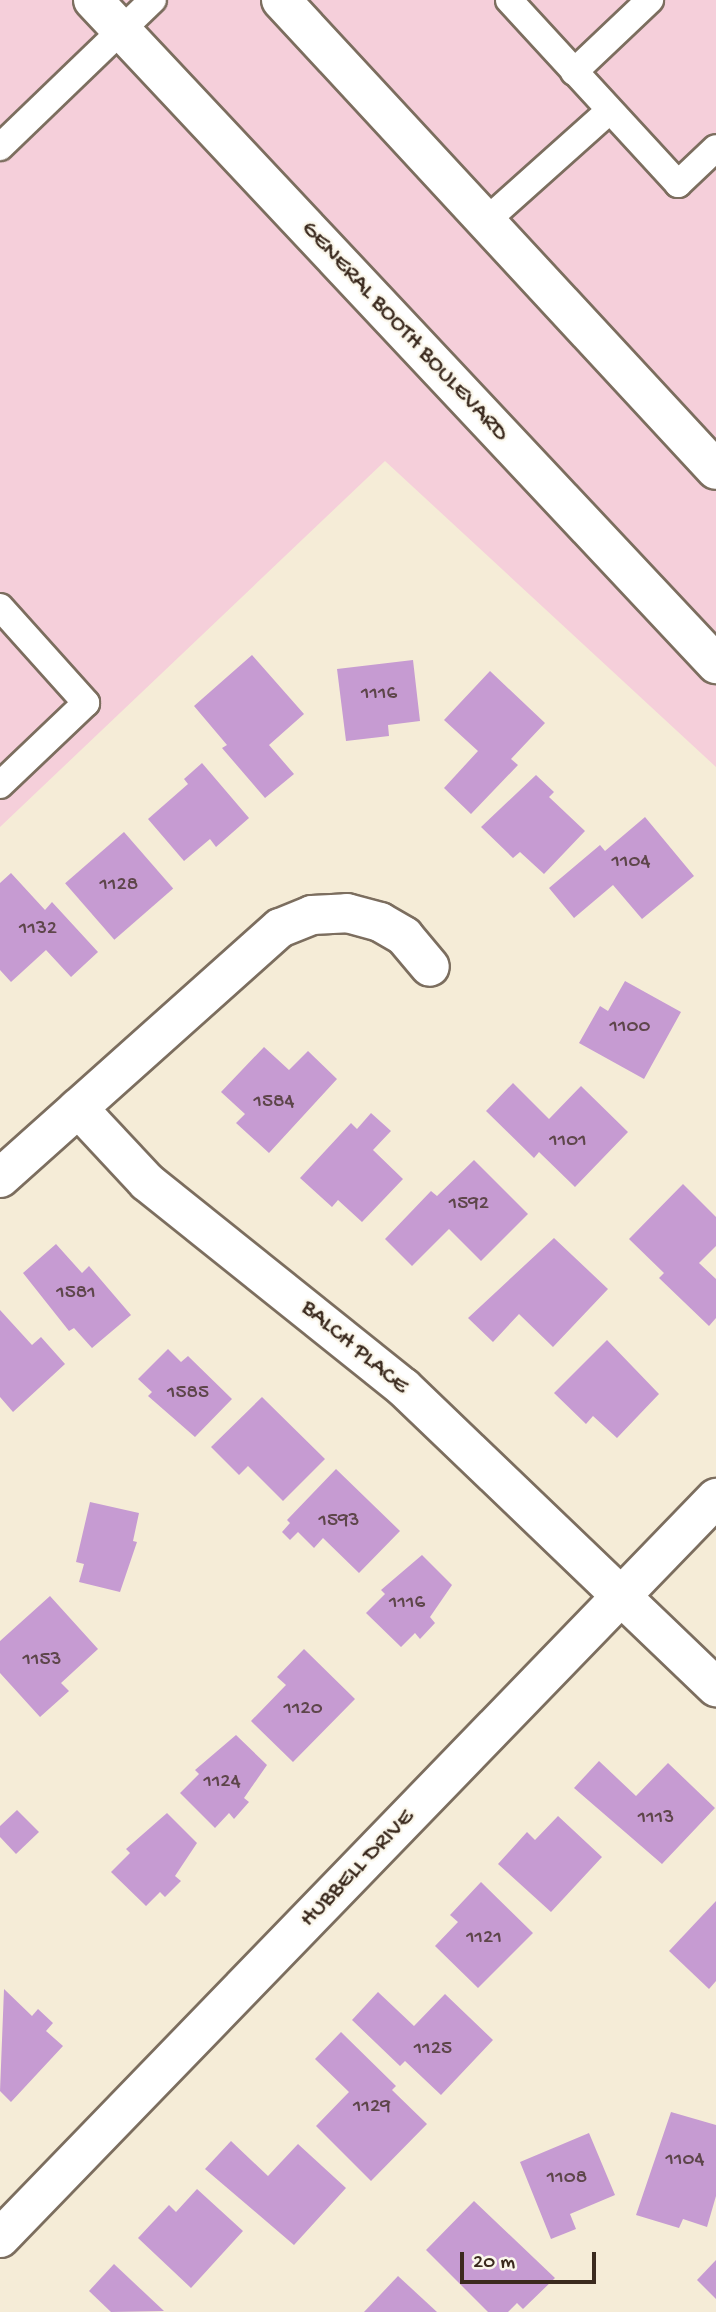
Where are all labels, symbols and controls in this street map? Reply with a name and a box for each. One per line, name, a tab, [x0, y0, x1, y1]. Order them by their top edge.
street label: GENERAL BOOTH BOULEVARD	[294, 215, 514, 449]
house number: 1116	[361, 682, 397, 708]
house number: 1104	[612, 850, 650, 876]
house number: 1128	[100, 873, 138, 899]
house number: 1132	[19, 917, 57, 943]
house number: 1100	[610, 1015, 650, 1041]
house number: 1584	[254, 1090, 294, 1116]
house number: 1101	[549, 1129, 587, 1155]
house number: 1592	[449, 1192, 489, 1218]
house number: 1581	[56, 1281, 96, 1307]
street label: BALCH PLACE	[294, 1295, 414, 1401]
house number: 1585	[167, 1381, 209, 1407]
house number: 1593	[319, 1509, 359, 1535]
house number: 1116	[389, 1591, 425, 1617]
house number: 1153	[23, 1648, 61, 1674]
house number: 1120	[283, 1697, 323, 1723]
house number: 1124	[203, 1770, 241, 1796]
street label: HUBBELL DRIVE	[295, 1804, 421, 1934]
house number: 1113	[638, 1806, 674, 1832]
house number: 1121	[466, 1926, 502, 1952]
house number: 1125	[414, 2037, 452, 2063]
house number: 1129	[353, 2095, 391, 2121]
house number: 1104	[666, 2148, 704, 2174]
house number: 1108	[547, 2166, 587, 2192]
scale bar	[464, 2238, 600, 2282]
text: 20 m	[473, 2251, 515, 2276]

